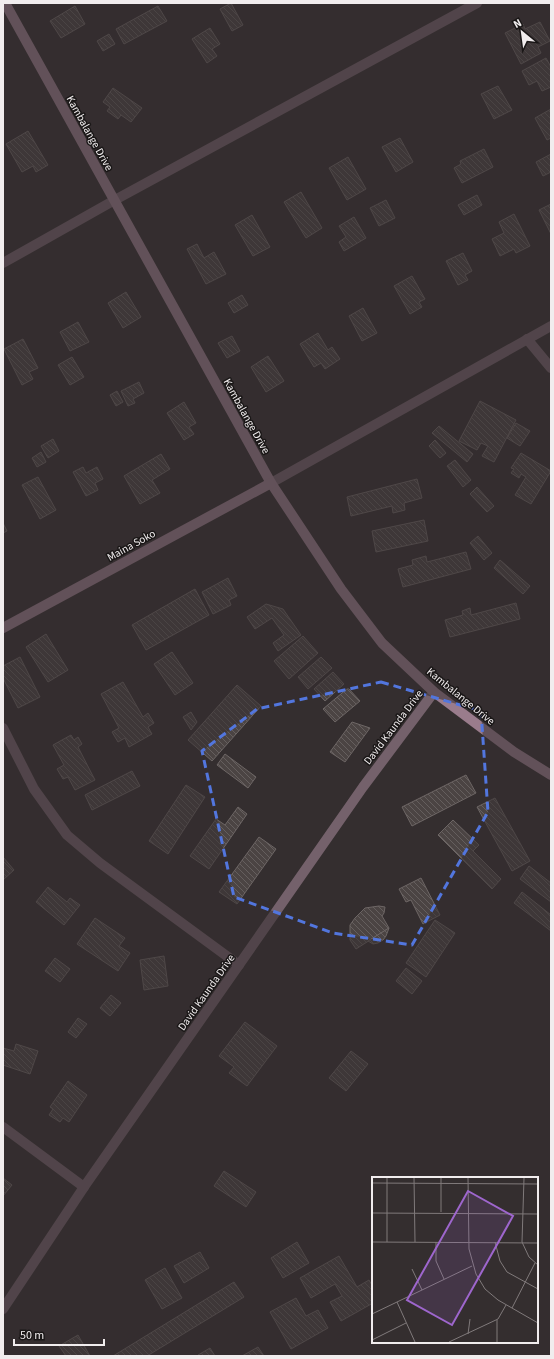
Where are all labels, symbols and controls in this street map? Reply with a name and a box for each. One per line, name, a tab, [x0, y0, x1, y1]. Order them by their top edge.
north arrow	[502, 12, 542, 52]
text: N	[511, 15, 524, 32]
street label: Kambalange Drive	[63, 93, 117, 174]
street label: Kambalange Drive	[220, 376, 274, 457]
street label: Maina Soko	[104, 526, 158, 565]
street label: Kambalange Drive	[423, 664, 498, 729]
street label: David Kaunda Drive	[360, 686, 427, 768]
street label: David Kaunda Drive	[174, 951, 239, 1033]
inset map	[372, 1177, 538, 1343]
scale bar	[14, 1321, 104, 1347]
text: 50 m	[20, 1327, 44, 1344]

